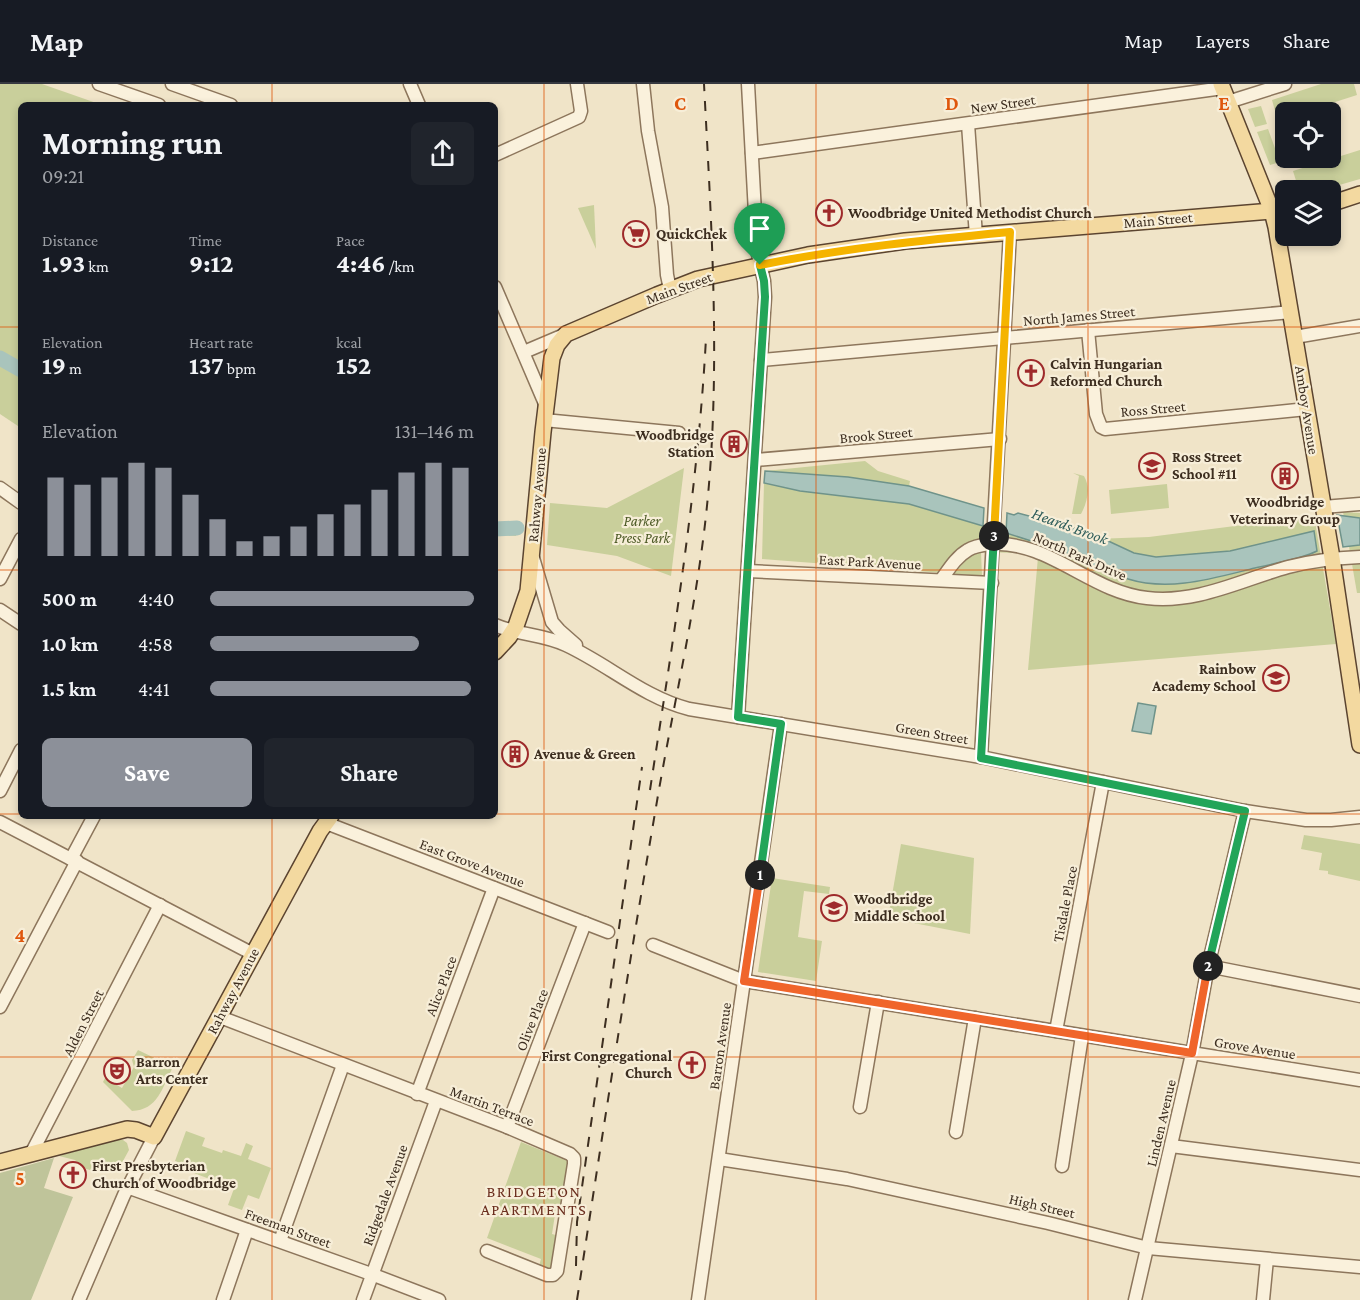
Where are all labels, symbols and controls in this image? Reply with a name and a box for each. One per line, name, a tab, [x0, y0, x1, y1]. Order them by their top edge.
text: Map	[30, 26, 83, 57]
text: Map	[1124, 29, 1163, 53]
text: Layers	[1196, 29, 1250, 53]
text: Share	[1283, 29, 1330, 53]
street label: New Street	[970, 91, 1037, 116]
text: C	[674, 92, 686, 114]
text: D	[945, 92, 959, 114]
text: E	[1218, 92, 1230, 114]
map controls	[1275, 102, 1341, 246]
button: locate	[1275, 102, 1341, 168]
button: share	[411, 122, 474, 185]
text: Morning run	[42, 124, 223, 161]
text: 09:21	[42, 165, 84, 187]
button: layers	[1275, 180, 1341, 246]
church icon: Woodbridge United Methodist Church	[814, 198, 844, 228]
pin	[734, 203, 785, 265]
place label: Woodbridge United Methodist Church	[847, 205, 1092, 221]
street label: Main Street	[1123, 209, 1194, 231]
icon: arrive	[743, 212, 776, 245]
supermarket icon: QuickChek	[621, 219, 651, 249]
place label: QuickChek	[656, 226, 728, 242]
text: Distance	[42, 232, 98, 249]
text: Time	[189, 232, 222, 249]
text: Pace	[336, 232, 365, 249]
text: 1.93	[42, 249, 85, 278]
text: 9:12	[189, 249, 233, 278]
text: 4:46	[336, 249, 385, 278]
text: km	[85, 258, 109, 275]
text: /km	[385, 258, 415, 275]
street label: Main Street	[644, 268, 715, 307]
street label: North James Street	[1022, 303, 1137, 330]
text: Elevation	[42, 334, 103, 351]
text: Heart rate	[189, 334, 253, 351]
text: kcal	[336, 334, 362, 351]
text: 19	[42, 351, 66, 380]
text: 137	[189, 351, 224, 380]
text: 152	[336, 351, 371, 380]
place label: Calvin Hungarian Reformed Church	[1050, 356, 1163, 389]
church icon: Calvin Hungarian Reformed Church	[1016, 358, 1046, 388]
text: m	[66, 360, 82, 377]
text: bpm	[224, 360, 256, 377]
street label: Amboy Avenue	[1291, 364, 1322, 456]
street label: Ross Street	[1120, 398, 1187, 420]
text: Elevation	[42, 420, 118, 442]
text: 131–146 m	[395, 420, 474, 442]
street label: Brook Street	[839, 424, 914, 446]
place label: Woodbridge Station	[634, 427, 714, 460]
building icon: Woodbridge Station	[719, 429, 749, 459]
street label: Rahway Avenue	[525, 447, 550, 543]
place label: Ross Street School #11	[1172, 449, 1242, 482]
school or university icon: Ross Street School #11	[1137, 451, 1167, 481]
building icon: Woodbridge Veterinary Group	[1270, 461, 1300, 491]
place label: Woodbridge Veterinary Group	[1229, 494, 1340, 527]
water label: Heards Brook	[1030, 504, 1111, 548]
park label: Parker Press Park	[614, 513, 672, 546]
pin: 3	[979, 521, 1009, 551]
text: 3	[990, 527, 998, 544]
street label: North Park Drive	[1031, 528, 1130, 584]
street label: East Park Avenue	[818, 551, 922, 573]
text: 500 m	[42, 588, 97, 610]
text: 4:40	[138, 588, 174, 610]
text: 1.0 km	[42, 633, 98, 655]
text: 4:58	[138, 633, 173, 655]
place label: Rainbow Academy School	[1151, 661, 1257, 694]
school or university icon: Rainbow Academy School	[1261, 663, 1291, 693]
text: 1.5 km	[42, 678, 97, 700]
text: 4:41	[138, 678, 170, 700]
street label: Green Street	[894, 719, 971, 747]
button: Save	[42, 738, 252, 807]
button: Share	[264, 738, 474, 807]
building icon: Avenue & Green	[500, 739, 530, 769]
place label: Avenue & Green	[533, 746, 636, 762]
street label: East Grove Avenue	[417, 836, 527, 891]
pin: 1	[745, 860, 775, 890]
street label: Tisdale Place	[1050, 864, 1080, 943]
text: 1	[757, 866, 763, 883]
place label: Woodbridge Middle School	[853, 891, 945, 924]
school or university icon: Woodbridge Middle School	[819, 893, 849, 923]
text: 4	[15, 924, 26, 946]
street label: Rahway Avenue	[204, 945, 263, 1037]
pin: 2	[1193, 951, 1223, 981]
street label: Alice Place	[422, 953, 460, 1018]
text: 2	[1204, 957, 1212, 974]
street label: Alden Street	[59, 986, 107, 1059]
street label: Olive Place	[513, 986, 551, 1053]
street label: Barron Avenue	[706, 1001, 734, 1091]
street label: Grove Avenue	[1213, 1034, 1297, 1062]
place label: First Congregational Church	[541, 1048, 673, 1081]
church icon: First Congregational Church	[677, 1050, 707, 1080]
place label: Barron Arts Center	[135, 1054, 208, 1087]
theatre icon: Barron Arts Center	[102, 1056, 132, 1086]
street label: Linden Avenue	[1143, 1077, 1179, 1168]
street label: Martin Terrace	[448, 1083, 537, 1130]
street label: Ridgedale Avenue	[359, 1142, 412, 1248]
place label: First Presbyterian Church of Woodbridge	[92, 1158, 236, 1191]
church icon: First Presbyterian Church of Woodbridge	[58, 1160, 88, 1190]
text: 5	[15, 1167, 25, 1189]
district label: BRIDGETON APARTMENTS	[481, 1183, 587, 1218]
street label: High Street	[1007, 1191, 1077, 1223]
street label: Freeman Street	[243, 1205, 334, 1251]

